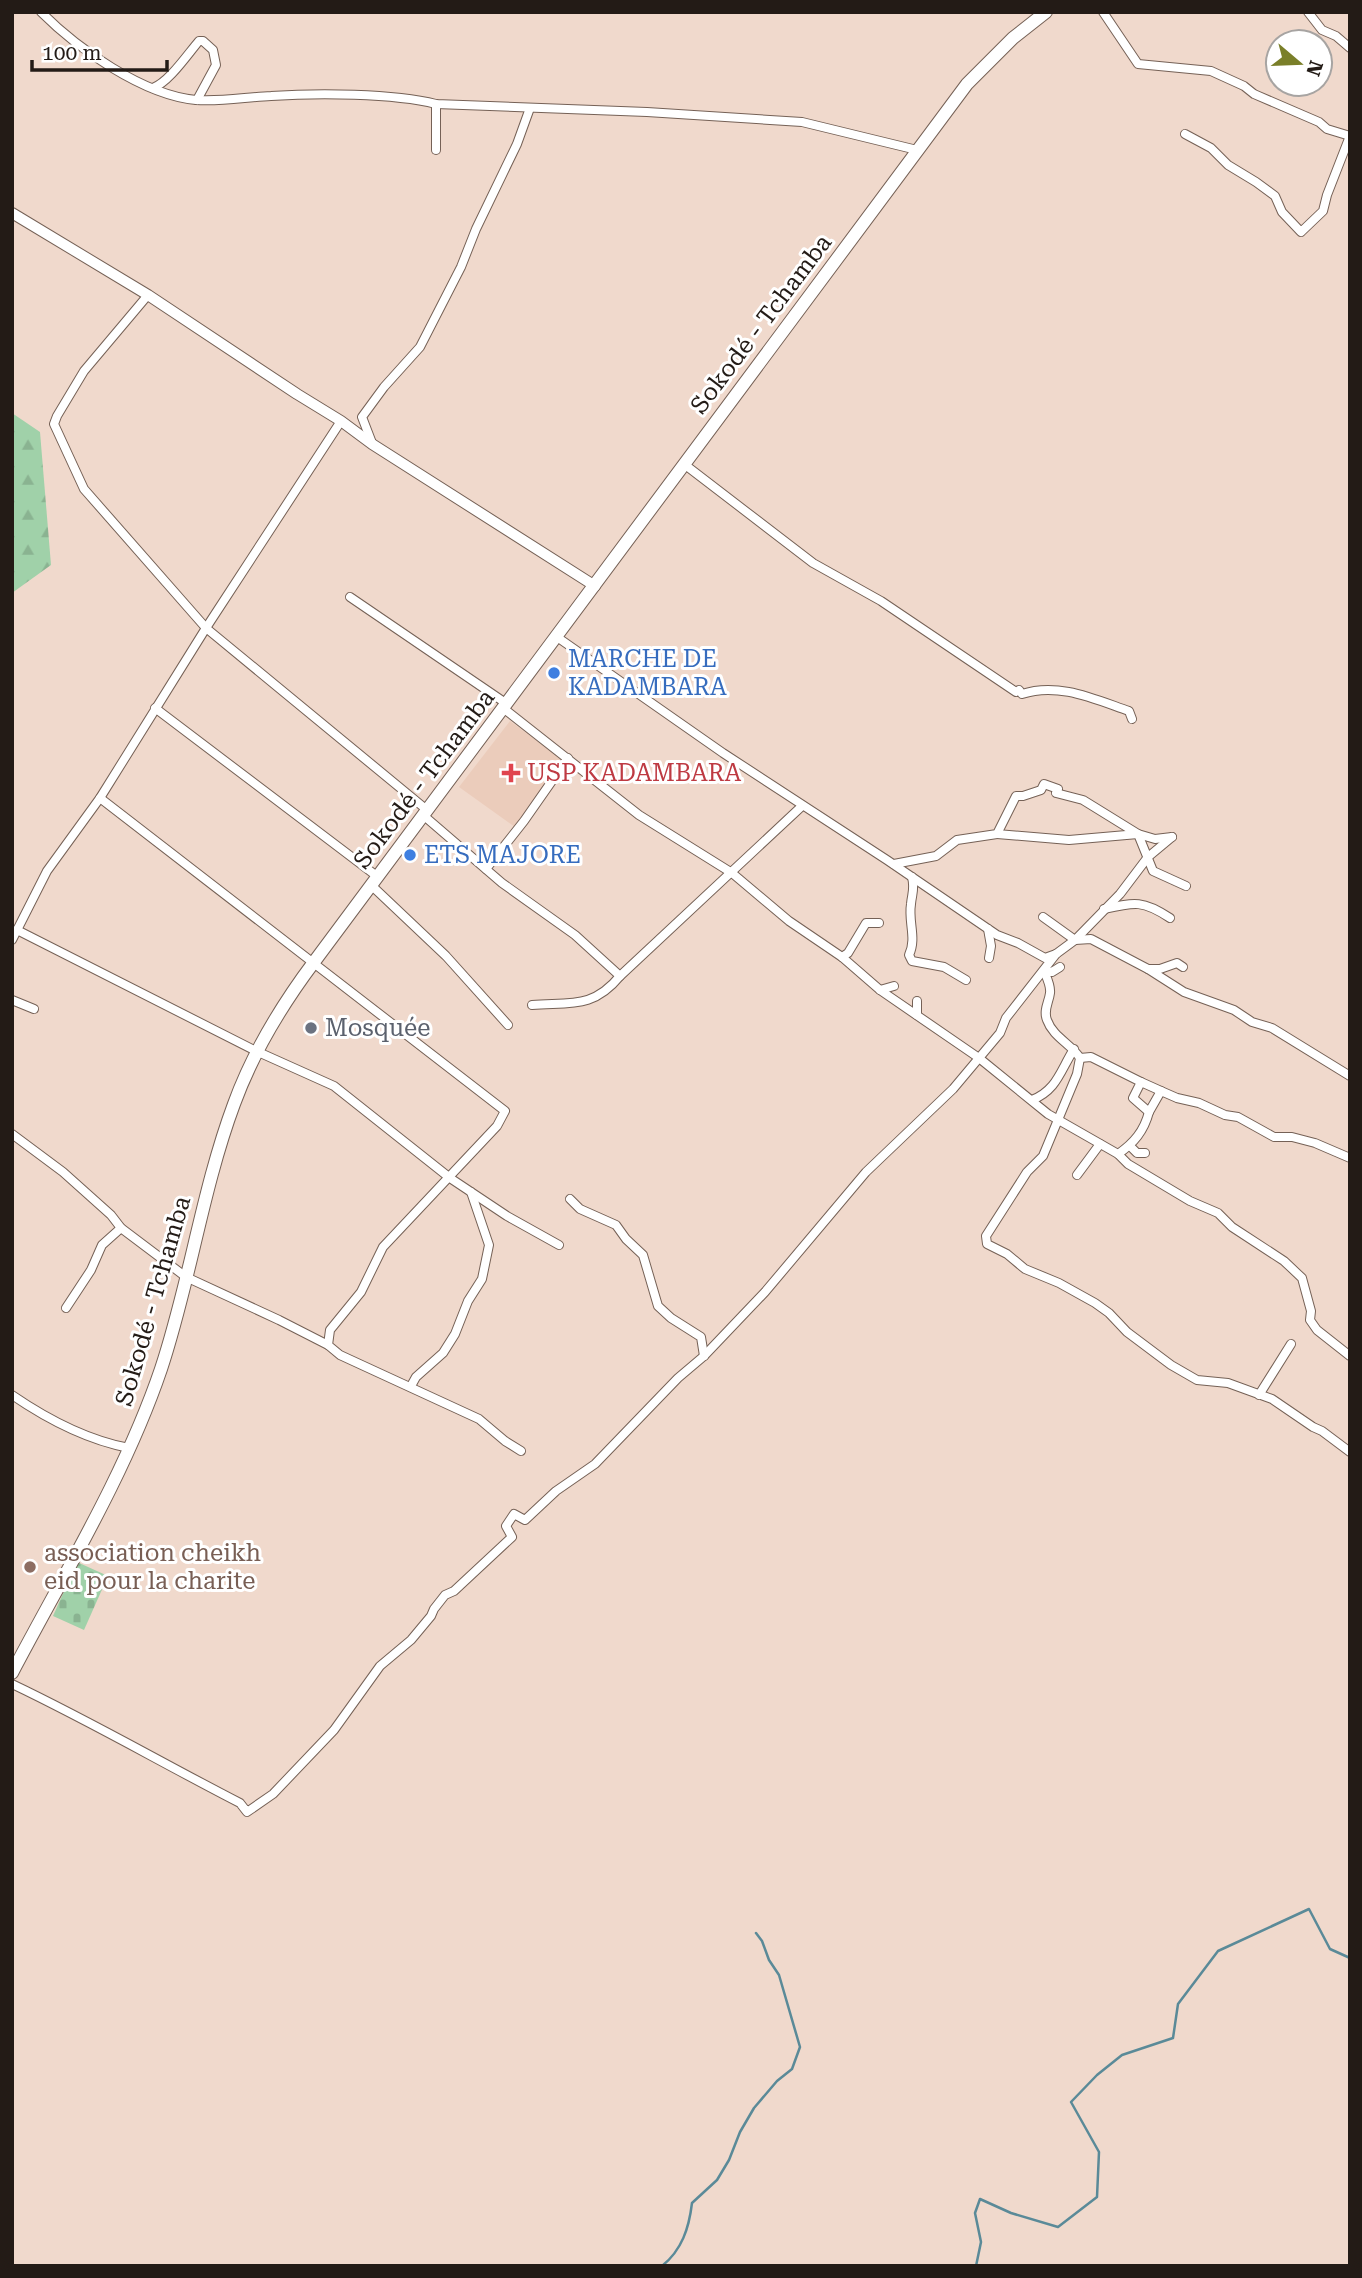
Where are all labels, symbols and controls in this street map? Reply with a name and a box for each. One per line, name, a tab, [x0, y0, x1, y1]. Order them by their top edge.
scale bar	[32, 28, 166, 72]
north arrow	[1264, 28, 1334, 98]
text: 100 m	[42, 41, 102, 65]
text: N	[1301, 58, 1328, 79]
street label: Sokodé - Tchamba	[685, 229, 837, 419]
place label: MARCHE DE KADAMBARA	[568, 645, 727, 701]
marker: MARCHE DE KADAMBARA	[546, 665, 562, 681]
street label: Sokodé - Tchamba	[348, 684, 500, 874]
place label: USP KADAMBARA	[527, 759, 742, 787]
marker: USP KADAMBARA	[501, 763, 521, 783]
place label: ETS MAJORE	[424, 841, 581, 869]
marker: ETS MAJORE	[402, 847, 418, 863]
place label: Mosquée	[325, 1014, 430, 1042]
marker: Mosquée	[303, 1020, 319, 1036]
street label: Sokodé - Tchamba	[110, 1193, 196, 1409]
place label: association cheikh eid pour la charite	[44, 1539, 261, 1595]
marker: association cheikh eid pour la charite	[22, 1559, 38, 1575]

